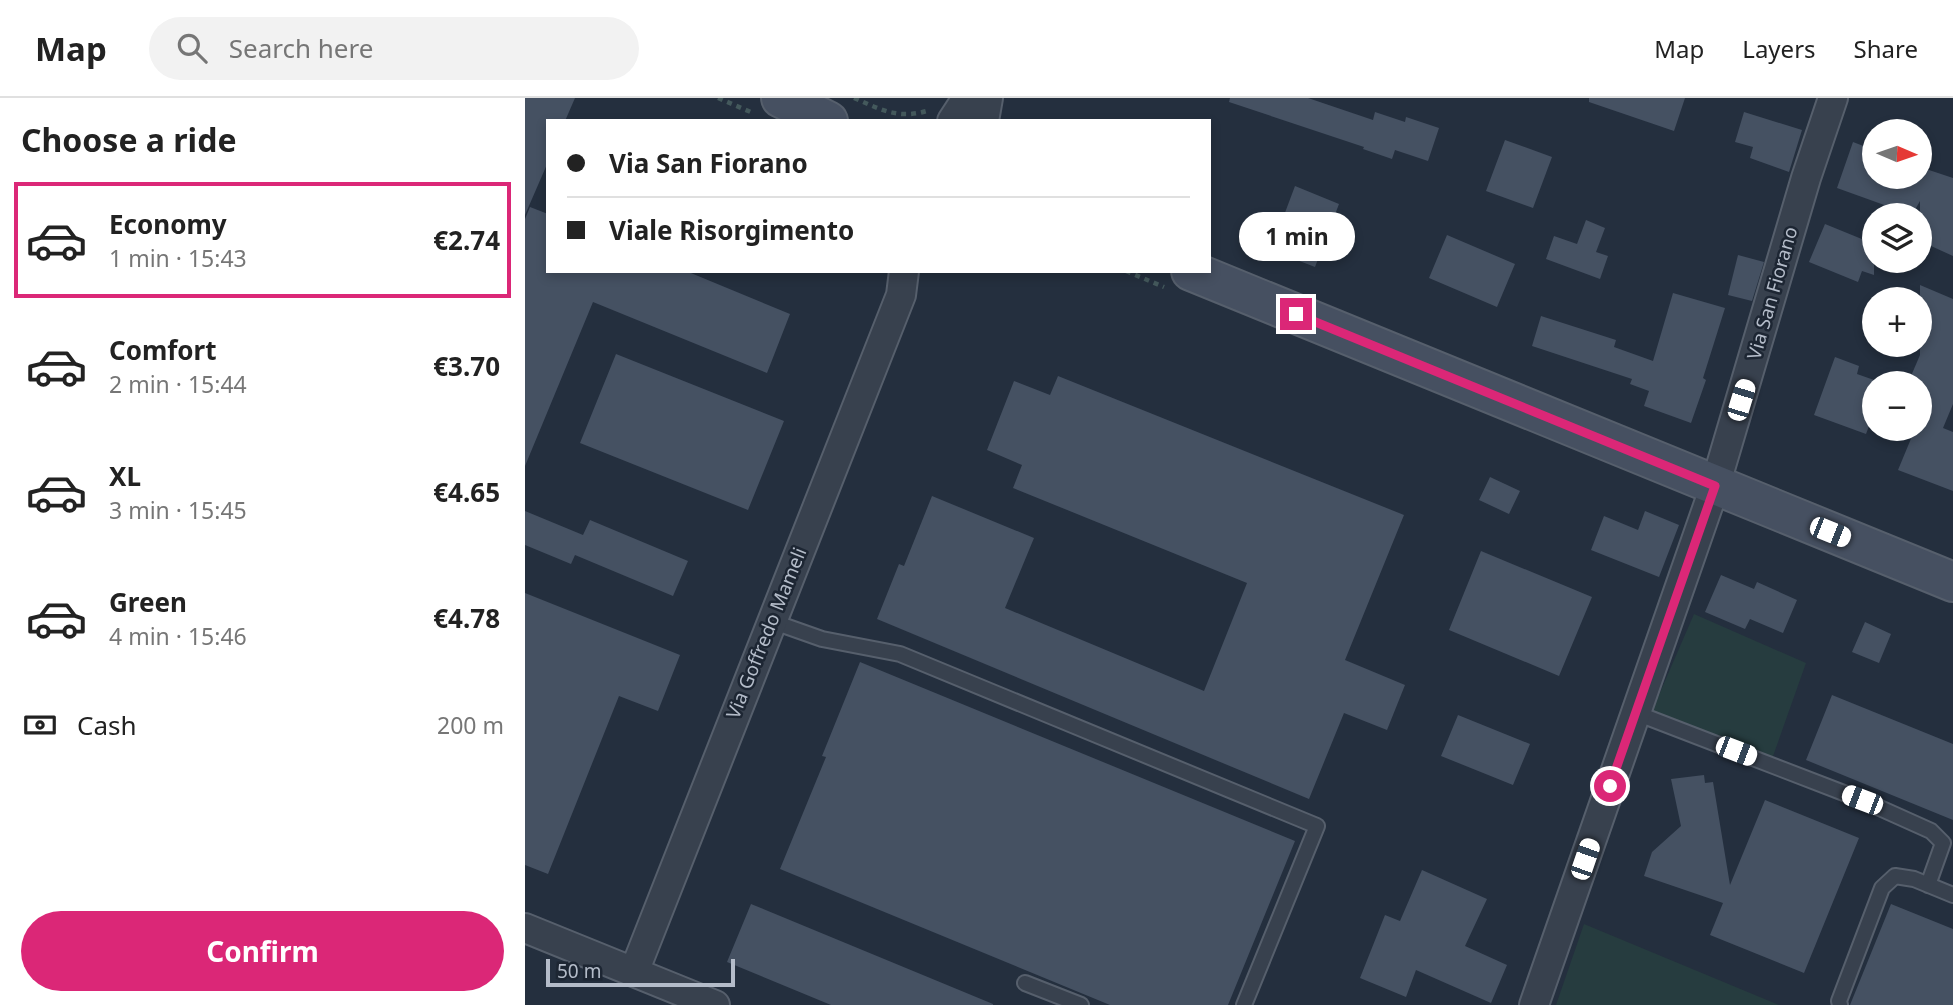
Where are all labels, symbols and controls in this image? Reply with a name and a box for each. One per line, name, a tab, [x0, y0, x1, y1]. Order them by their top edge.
search box	[149, 17, 639, 80]
text: Map	[35, 26, 107, 71]
icon: search	[173, 29, 211, 67]
text: Search here	[229, 30, 373, 66]
text: Map	[1654, 32, 1704, 65]
text: Layers	[1742, 32, 1816, 65]
text: Share	[1854, 32, 1918, 65]
text: Choose a ride	[21, 118, 237, 161]
north arrow	[1862, 119, 1932, 189]
map controls	[1862, 119, 1932, 441]
text: Via San Fiorano	[609, 145, 808, 181]
button: layers	[1862, 203, 1932, 273]
text: Economy	[109, 206, 227, 242]
icon: car	[25, 209, 88, 272]
text: Viale Risorgimento	[609, 212, 854, 248]
callout: 1 min	[1238, 212, 1354, 262]
text: 1 min	[1265, 220, 1329, 252]
text: €2.74	[433, 222, 500, 258]
street label: Via San Fiorano	[1741, 223, 1803, 363]
text: 1 min · 15:43	[109, 242, 247, 274]
button: +	[1862, 287, 1932, 357]
route end	[1280, 298, 1312, 330]
text: Comfort	[109, 332, 217, 368]
icon: car	[25, 335, 88, 398]
text: €3.70	[433, 348, 500, 384]
text: 2 min · 15:44	[109, 368, 247, 400]
button: −	[1862, 371, 1932, 441]
car	[1725, 377, 1758, 423]
text: XL	[109, 458, 141, 494]
icon: car	[25, 461, 88, 524]
text: €4.65	[433, 474, 500, 510]
text: 3 min · 15:45	[109, 494, 247, 526]
car	[1807, 514, 1854, 550]
street label: Via Goffredo Mameli	[720, 543, 812, 723]
text: Green	[109, 584, 187, 620]
icon: car	[25, 587, 88, 650]
text: €4.78	[433, 600, 500, 636]
text: 4 min · 15:46	[109, 620, 247, 652]
icon: cash	[21, 706, 59, 744]
text: Cash	[77, 707, 137, 743]
text: 200 m	[437, 709, 504, 741]
car	[1713, 734, 1760, 768]
route start	[1594, 770, 1626, 802]
car	[1839, 783, 1886, 817]
car	[1569, 836, 1602, 882]
button: Confirm	[21, 911, 504, 991]
scale bar	[546, 956, 735, 988]
text: 50 m	[557, 958, 601, 984]

